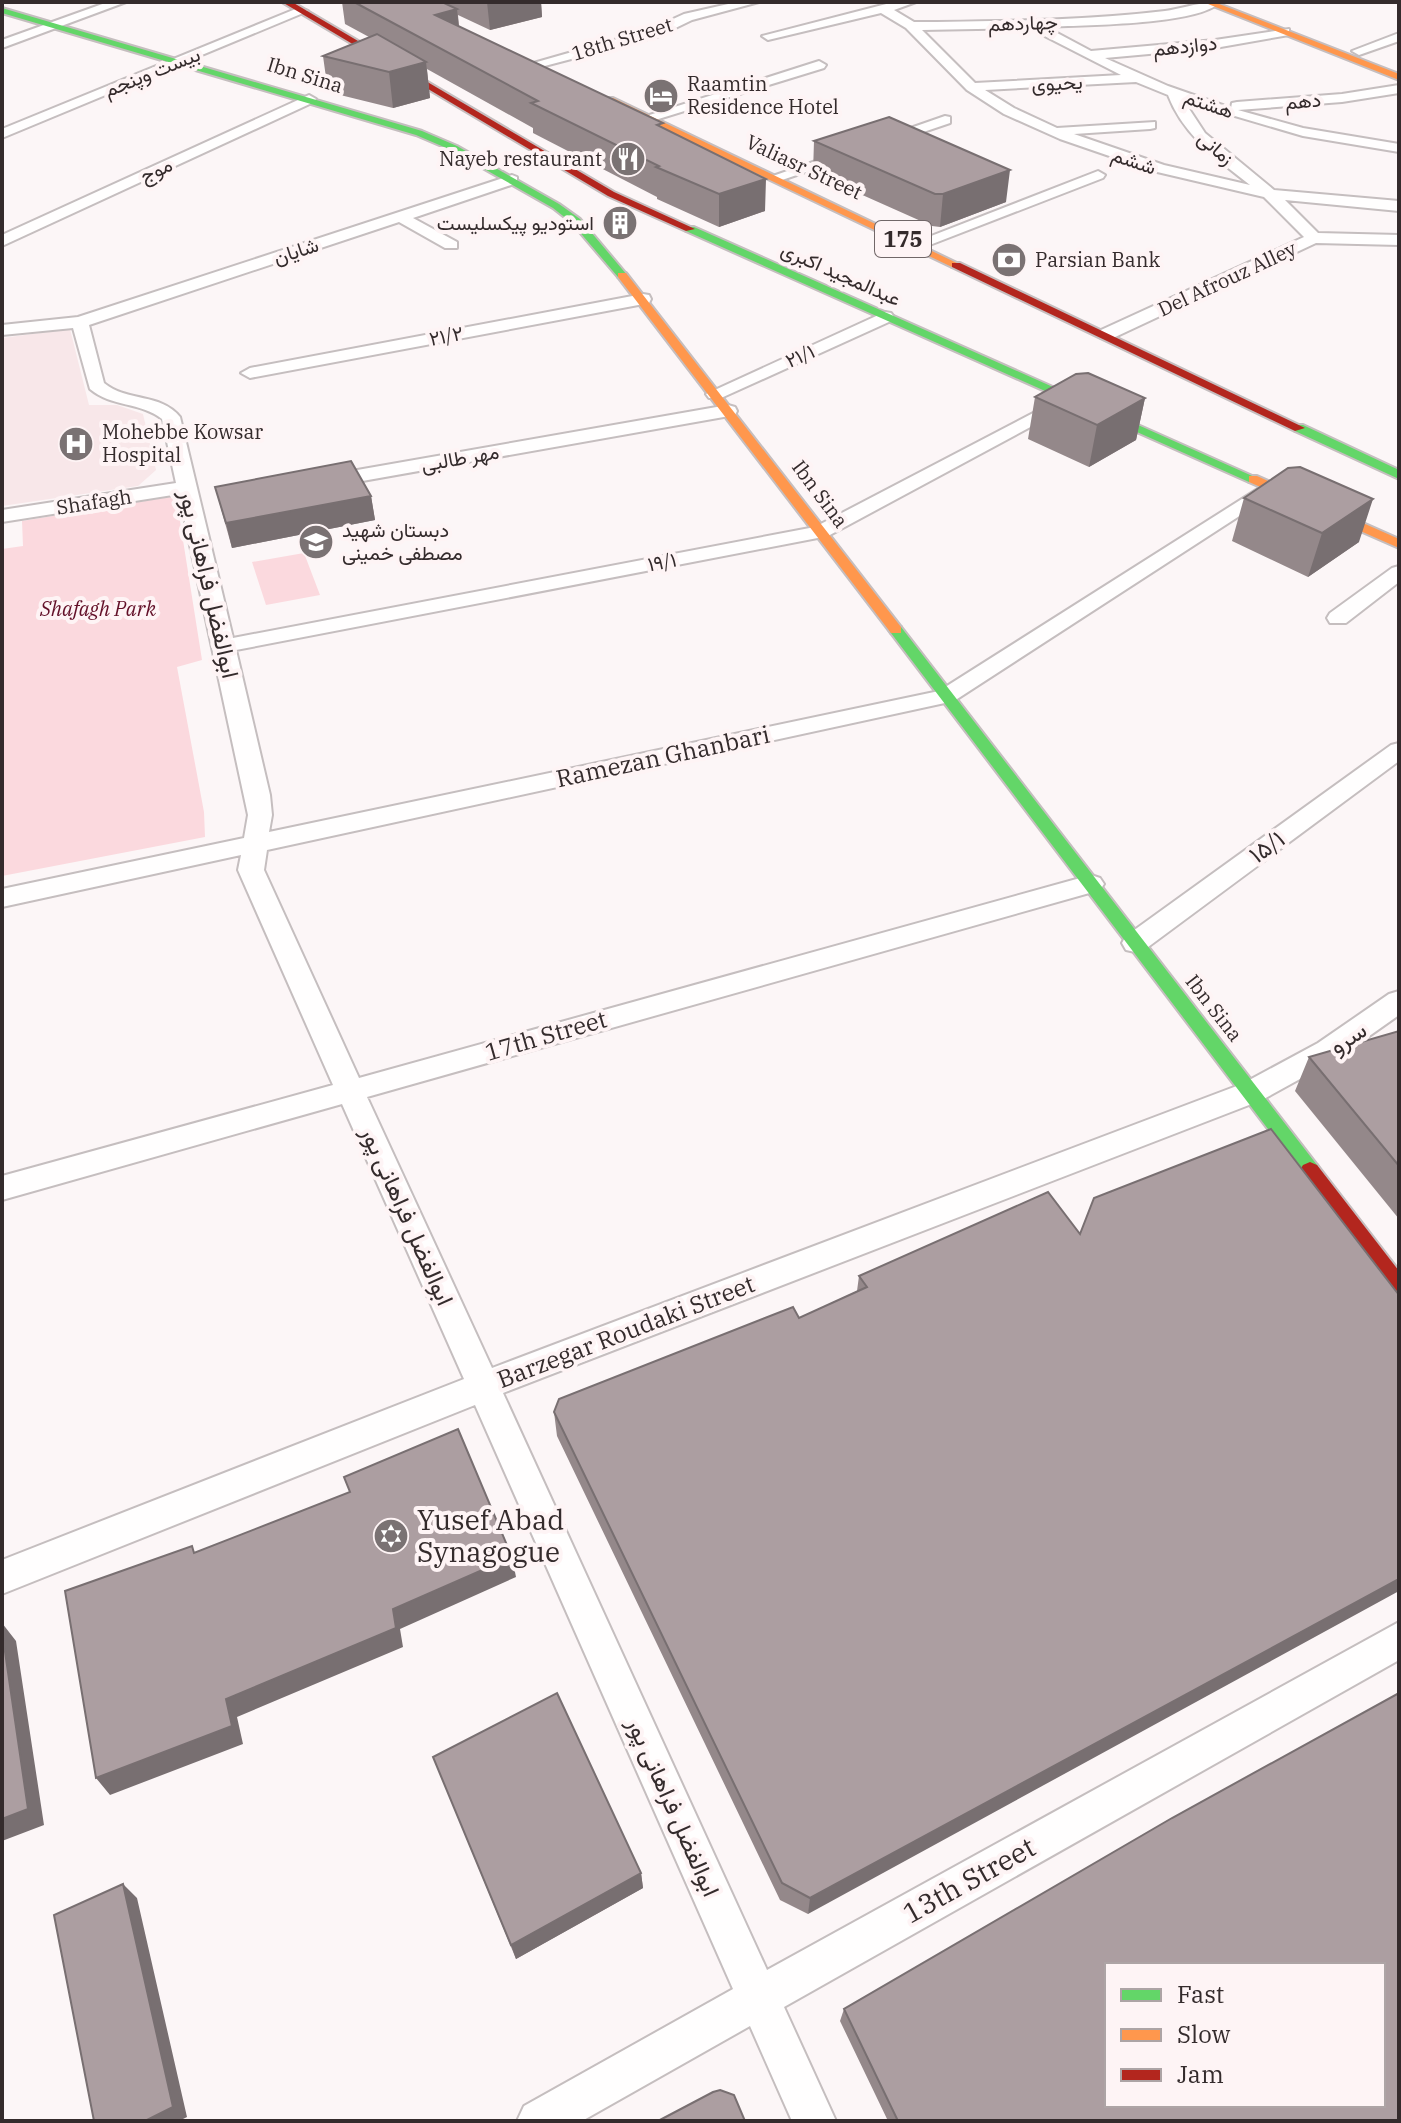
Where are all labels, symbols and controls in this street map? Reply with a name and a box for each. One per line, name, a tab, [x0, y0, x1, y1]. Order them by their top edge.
street label: چهاردهم	[988, 8, 1058, 38]
street label: 18th Street	[568, 10, 676, 67]
street label: دوازدهم	[1151, 29, 1218, 62]
street label: بیست وپنجم	[100, 40, 204, 104]
street label: Ibn Sina	[264, 50, 346, 99]
street label: یحیوی	[1031, 68, 1083, 97]
place label: Raamtin Residence Hotel	[687, 70, 839, 120]
hotel icon: Raamtin Residence Hotel	[642, 77, 680, 115]
street label: هشتم	[1181, 83, 1237, 125]
street label: دهم	[1284, 85, 1322, 116]
street label: زمانی	[1192, 124, 1240, 171]
street label: Valiasr Street	[742, 128, 867, 205]
restaurant icon: Nayeb restaurant	[609, 140, 647, 178]
street label: ششم	[1108, 140, 1160, 181]
place label: Nayeb restaurant	[439, 145, 602, 172]
street label: موج	[135, 150, 177, 190]
building icon: استودیو پیکسلیست	[601, 204, 639, 242]
place label: استودیو پیکسلیست	[437, 209, 594, 237]
road number: 175	[875, 221, 931, 257]
street label: شایان	[270, 231, 322, 270]
street label: Del Afrouz Alley	[1153, 234, 1301, 323]
street label: عبدالمجید اکبری	[777, 235, 905, 312]
bank icon: Parsian Bank	[990, 241, 1028, 279]
place label: Parsian Bank	[1035, 246, 1160, 273]
street label: ۲۱/۲	[427, 319, 465, 352]
street label: ۲۱/۱	[781, 337, 819, 374]
place label: Mohebbe Kowsar Hospital	[102, 418, 263, 468]
hospital icon: Mohebbe Kowsar Hospital	[57, 425, 95, 463]
street label: مهر طالبی	[419, 437, 501, 478]
street label: Ibn Sina	[786, 454, 855, 533]
street label: Shafagh	[54, 482, 134, 521]
street label: ابوالفضل فراهانی پور	[172, 485, 247, 682]
place label: دبستان شهید مصطفی خمینی	[342, 516, 463, 566]
school or university icon: دبستان شهید مصطفی خمینی	[297, 523, 335, 561]
street label: ۱۹/۱	[645, 546, 678, 577]
park label: Shafagh Park	[39, 595, 156, 622]
street label: Ramezan Ghanbari	[553, 718, 773, 794]
street label: ۱۵/۱	[1242, 822, 1291, 870]
street label: Ibn Sina	[1180, 969, 1249, 1047]
street label: 17th Street	[481, 1002, 610, 1068]
street label: سرو	[1323, 1013, 1372, 1061]
street label: ابوالفضل فراهانی پور	[353, 1120, 462, 1311]
street label: Barzegar Roudaki Street	[492, 1267, 759, 1395]
place label: Yusef Abad Synagogue	[417, 1501, 564, 1570]
synagogue icon: Yusef Abad Synagogue	[372, 1517, 410, 1555]
street label: ابوالفضل فراهانی پور	[619, 1711, 728, 1902]
street label: 13th Street	[896, 1828, 1042, 1931]
legend	[1105, 1963, 1385, 2107]
text: Fast	[1177, 1978, 1224, 2010]
text: Slow	[1177, 2018, 1231, 2050]
text: Jam	[1177, 2058, 1224, 2090]

